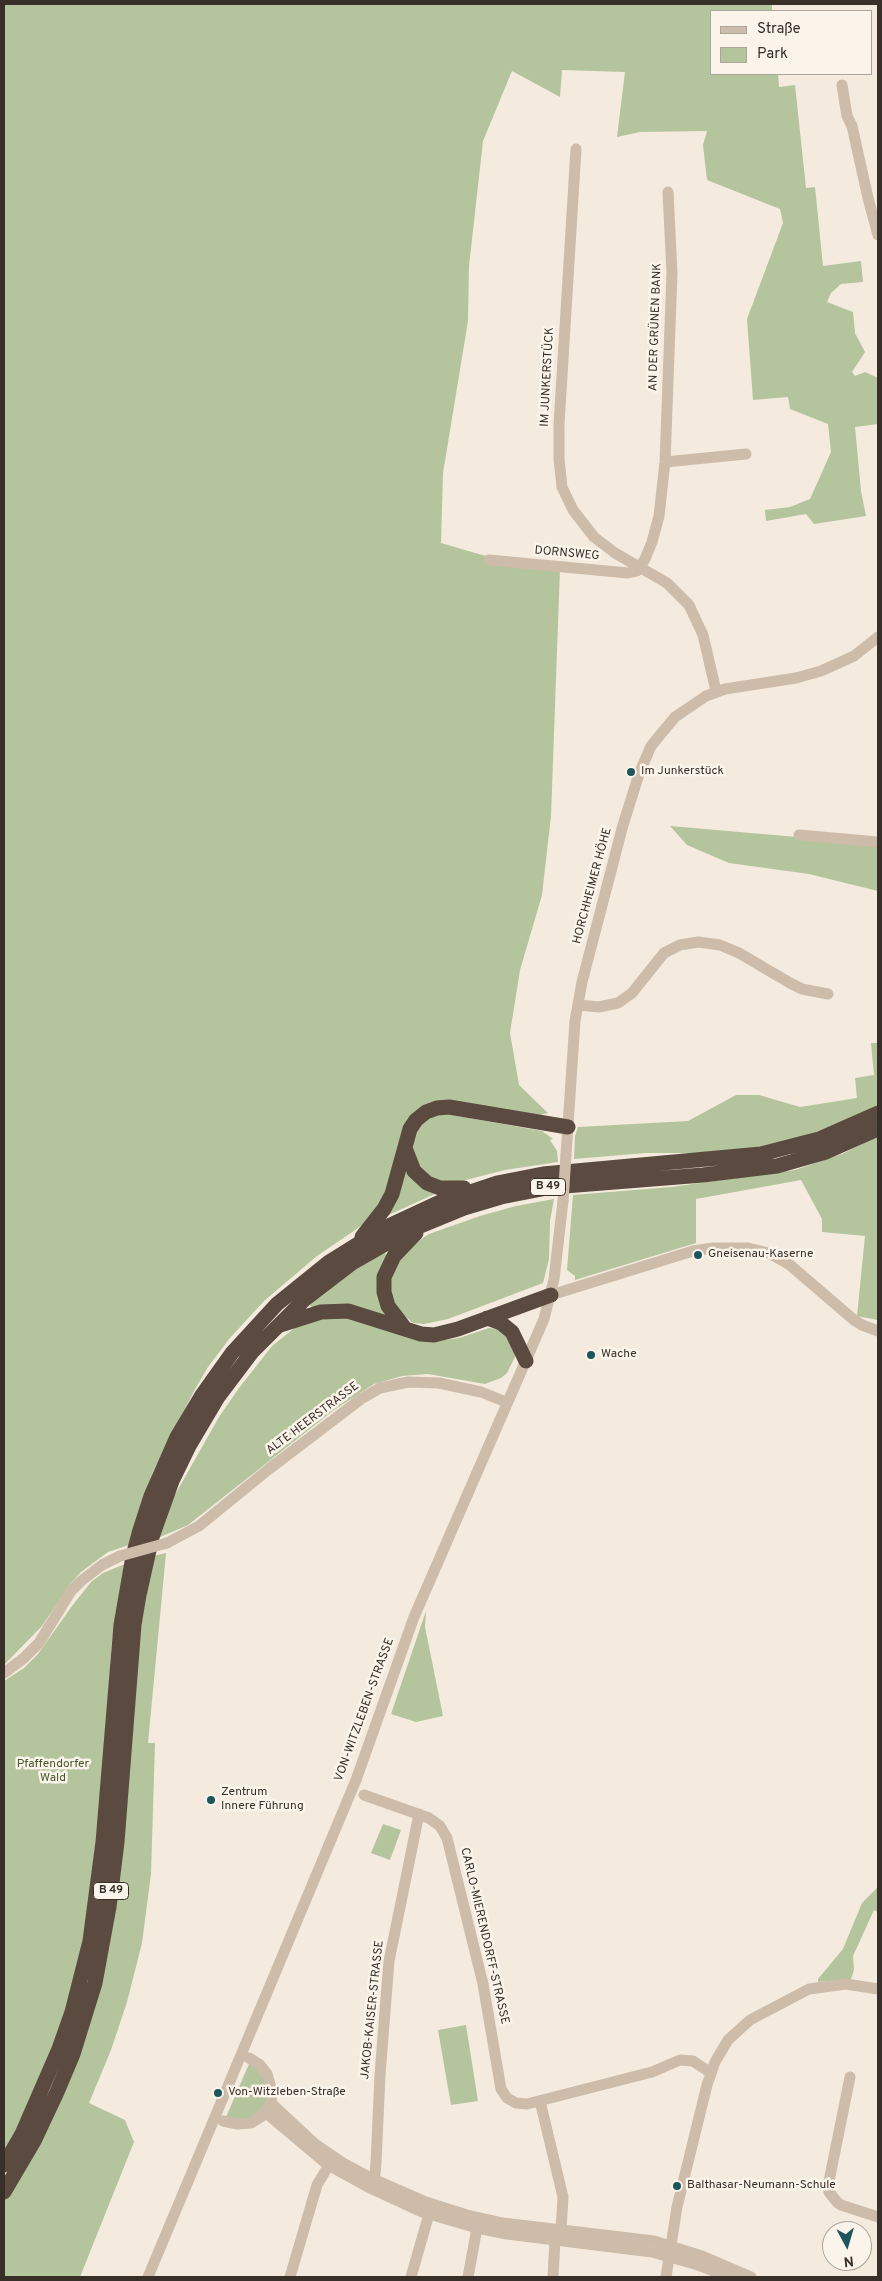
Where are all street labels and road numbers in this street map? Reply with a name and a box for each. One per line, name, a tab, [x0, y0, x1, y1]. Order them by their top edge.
street label: AN DER GRÜNEN BANK	[647, 263, 665, 391]
street label: IM JUNKERSTÜCK	[538, 327, 558, 427]
street label: DORNSWEG	[534, 544, 600, 564]
street label: HORCHHEIMER HÖHE	[571, 826, 615, 946]
road number: B 49	[530, 1178, 566, 1196]
street label: ALTE HEERSTRASSE	[264, 1380, 362, 1458]
street label: VON-WITZLEBEN-STRASSE	[332, 1636, 398, 1784]
street label: CARLO-MIERENDORFF-STRASSE	[457, 1846, 511, 2026]
road number: B 49	[94, 1882, 128, 1900]
street label: JAKOB-KAISER-STRASSE	[359, 1940, 387, 2080]

